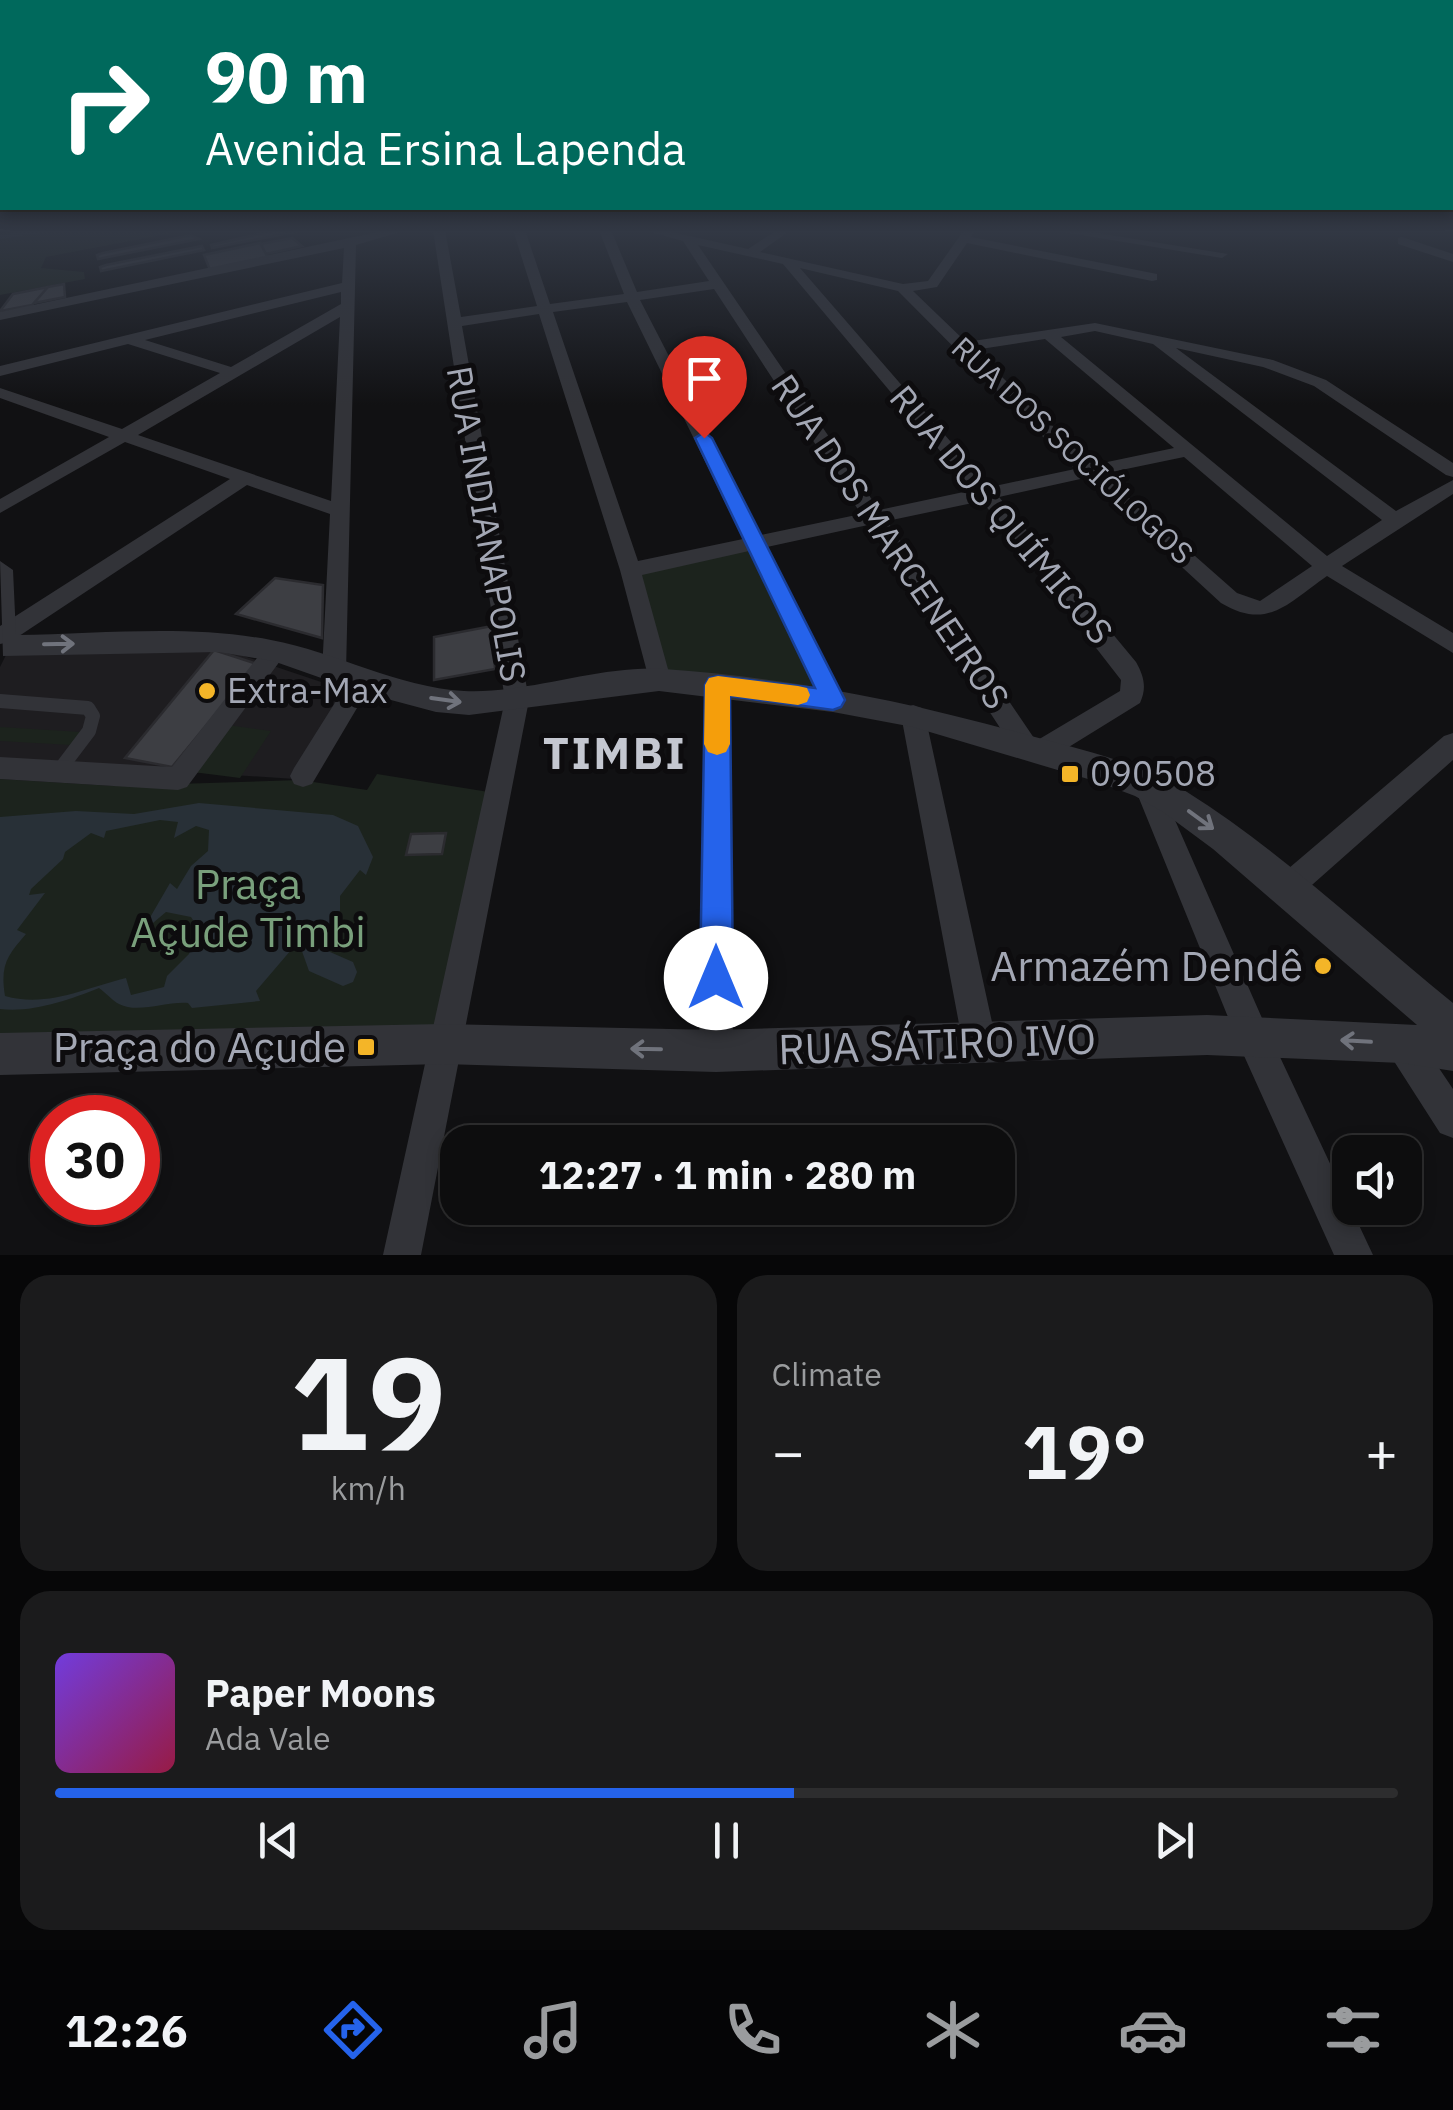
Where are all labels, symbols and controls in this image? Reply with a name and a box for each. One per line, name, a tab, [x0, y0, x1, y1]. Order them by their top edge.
text: 90 m	[205, 31, 368, 122]
icon: right	[40, 40, 170, 170]
text: Avenida Ersina Lapenda	[205, 119, 686, 177]
street label: RUA DOS SOCIÓLOGOS	[944, 328, 1202, 572]
pin	[662, 336, 747, 439]
icon: arrive	[677, 351, 732, 406]
street label: RUA INDIANAPOLIS	[437, 362, 537, 685]
street label: RUA DOS MARCENEIROS	[762, 365, 1020, 718]
street label: RUA DOS QUÍMICOS	[880, 375, 1124, 653]
one-way arrow	[43, 635, 75, 654]
place label: Extra-Max	[227, 667, 388, 713]
marker: Extra-Max	[196, 680, 218, 702]
one-way arrow	[429, 692, 462, 710]
district label: TIMBI	[543, 723, 687, 781]
place label: 090508	[1090, 750, 1216, 796]
marker: 090508	[1059, 763, 1081, 785]
one-way arrow	[1187, 809, 1214, 830]
park label: Praça Açude Timbi	[130, 856, 366, 959]
position arrow	[664, 926, 768, 1030]
place label: Armazém Dendê	[990, 938, 1303, 993]
marker: Armazém Dendê	[1312, 955, 1334, 977]
street label: RUA SÁTIRO IVO	[777, 1010, 1097, 1077]
place label: Praça do Açude	[53, 1019, 346, 1074]
one-way arrow	[1340, 1032, 1372, 1051]
marker: Praça do Açude	[355, 1036, 377, 1058]
one-way arrow	[631, 1039, 663, 1058]
speed limit sign: 30	[30, 1095, 160, 1225]
map controls	[1332, 1135, 1422, 1225]
button: sound	[1332, 1135, 1422, 1225]
text: 12:27 · 1 min · 280 m	[539, 1150, 916, 1199]
text: 19	[290, 1317, 446, 1486]
text: Climate	[772, 1353, 882, 1395]
text: 19°	[1022, 1402, 1147, 1500]
text: −	[772, 1416, 805, 1487]
text: +	[1365, 1416, 1398, 1487]
text: km/h	[331, 1467, 406, 1509]
text: Paper Moons	[205, 1668, 436, 1717]
text: Ada Vale	[205, 1717, 331, 1759]
icon: previous	[251, 1813, 306, 1868]
icon: pause	[699, 1813, 754, 1868]
icon: next	[1147, 1813, 1202, 1868]
icon: directions	[318, 1995, 388, 2065]
icon: music	[518, 1995, 588, 2065]
icon: phone	[718, 1995, 788, 2065]
icon: climate	[918, 1995, 988, 2065]
icon: car	[1118, 1995, 1188, 2065]
icon: filters	[1318, 1995, 1388, 2065]
text: 12:26	[65, 2001, 188, 2059]

